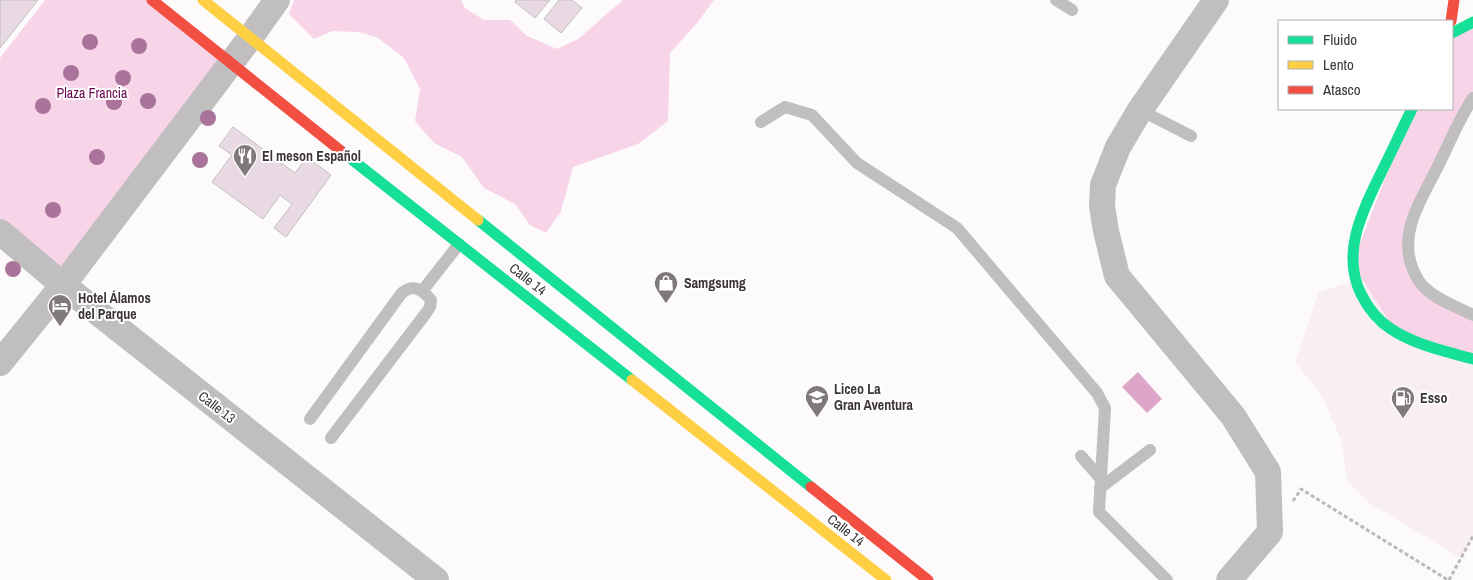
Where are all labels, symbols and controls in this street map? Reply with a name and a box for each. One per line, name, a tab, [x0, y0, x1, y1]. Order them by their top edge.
legend	[1278, 20, 1453, 110]
text: Fluido	[1323, 29, 1357, 50]
text: Lento	[1323, 54, 1354, 75]
text: Atasco	[1322, 79, 1361, 100]
park label: Plaza Francia	[57, 84, 128, 102]
restaurant icon: El meson Español	[232, 143, 258, 177]
place label: El meson Español	[262, 147, 361, 165]
street label: Calle 14	[506, 259, 551, 299]
shop icon: Samgsumg	[653, 270, 679, 304]
place label: Samgsumg	[684, 274, 746, 292]
place label: Hotel Álamos del Parque	[78, 289, 151, 323]
hotel icon: Hotel Álamos del Parque	[47, 293, 73, 327]
place label: Liceo La Gran Aventura	[834, 380, 914, 414]
school or university icon: Liceo La Gran Aventura	[804, 384, 830, 418]
fuel station icon: Esso	[1390, 385, 1416, 419]
street label: Calle 13	[195, 387, 239, 427]
place label: Esso	[1420, 389, 1447, 407]
street label: Calle 14	[824, 510, 869, 550]

